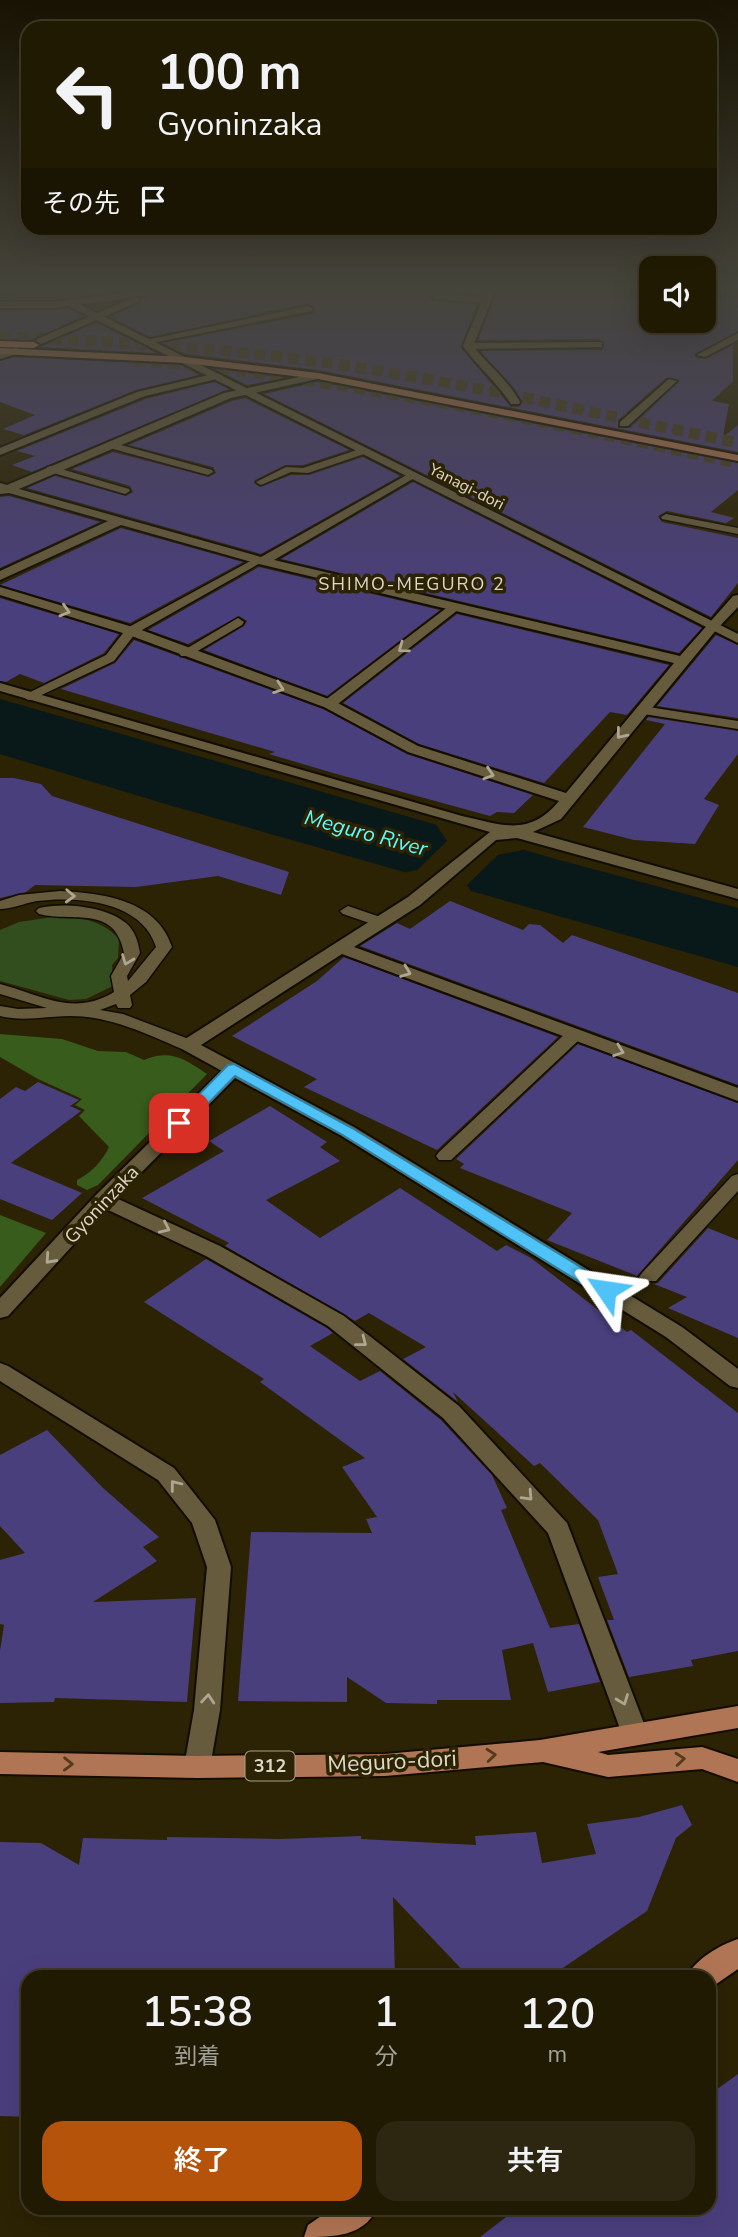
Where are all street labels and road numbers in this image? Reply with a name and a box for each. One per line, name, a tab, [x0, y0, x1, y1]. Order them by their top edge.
street label: Yanagi-dori	[424, 458, 508, 515]
street label: Gyoninzaka	[59, 1160, 145, 1249]
street label: Meguro-dori	[327, 1743, 457, 1780]
road number: 312	[246, 1751, 294, 1780]

